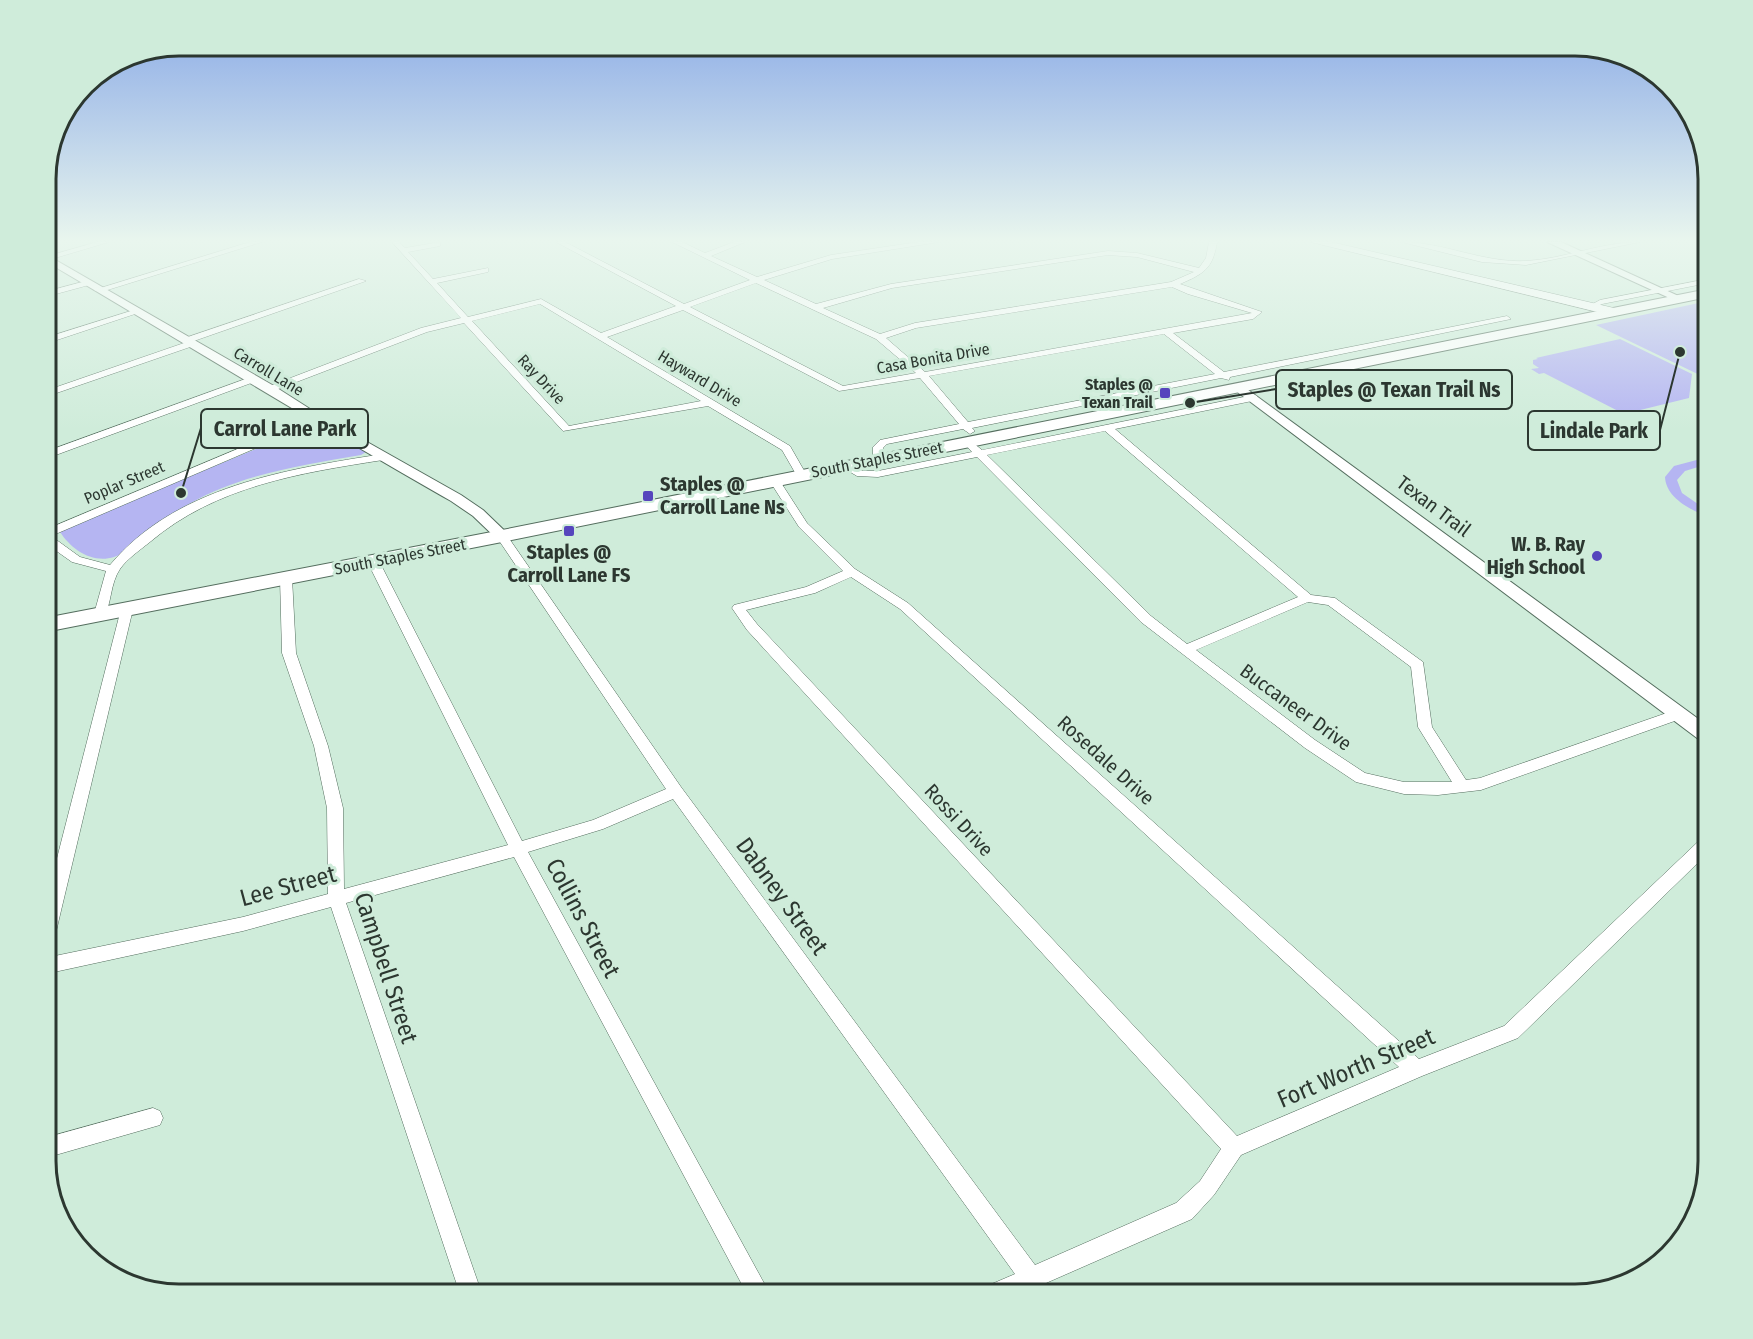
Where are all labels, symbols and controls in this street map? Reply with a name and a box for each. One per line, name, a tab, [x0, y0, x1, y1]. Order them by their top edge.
street label: Casa Bonita Drive	[875, 339, 991, 378]
street label: Carroll Lane	[230, 343, 307, 400]
street label: Hayward Drive	[655, 346, 745, 411]
street label: Ray Drive	[514, 351, 569, 408]
callout: Staples @ Texan Trail Ns	[1276, 370, 1512, 409]
place label: Staples @ Texan Trail	[1082, 375, 1154, 412]
text: Staples @ Texan Trail Ns	[1288, 377, 1500, 403]
marker: Staples @ Texan Trail	[1158, 386, 1172, 400]
callout: Carrol Lane Park	[201, 409, 368, 448]
callout: Lindale Park	[1528, 411, 1660, 450]
text: Carrol Lane Park	[214, 416, 357, 442]
text: Lindale Park	[1540, 418, 1648, 444]
street label: South Staples Street	[810, 437, 945, 482]
street label: Poplar Street	[81, 457, 168, 508]
street label: Texan Trail	[1392, 470, 1476, 542]
place label: Staples @ Carroll Lane Ns	[660, 472, 785, 519]
marker: Staples @ Carroll Lane Ns	[641, 489, 655, 503]
marker: Staples @ Carroll Lane FS	[562, 524, 576, 538]
place label: W. B. Ray High School	[1487, 532, 1586, 579]
street label: South Staples Street	[333, 534, 468, 579]
place label: Staples @ Carroll Lane FS	[508, 540, 630, 587]
marker: W. B. Ray High School	[1590, 549, 1604, 563]
street label: Buccaneer Drive	[1236, 658, 1356, 756]
street label: Rosedale Drive	[1053, 710, 1159, 810]
street label: Rossi Drive	[920, 779, 998, 861]
street label: Dabney Street	[730, 832, 834, 960]
street label: Collins Street	[540, 854, 626, 982]
street label: Lee Street	[237, 860, 339, 912]
street label: Campbell Street	[348, 889, 424, 1047]
street label: Fort Worth Street	[1273, 1022, 1439, 1114]

